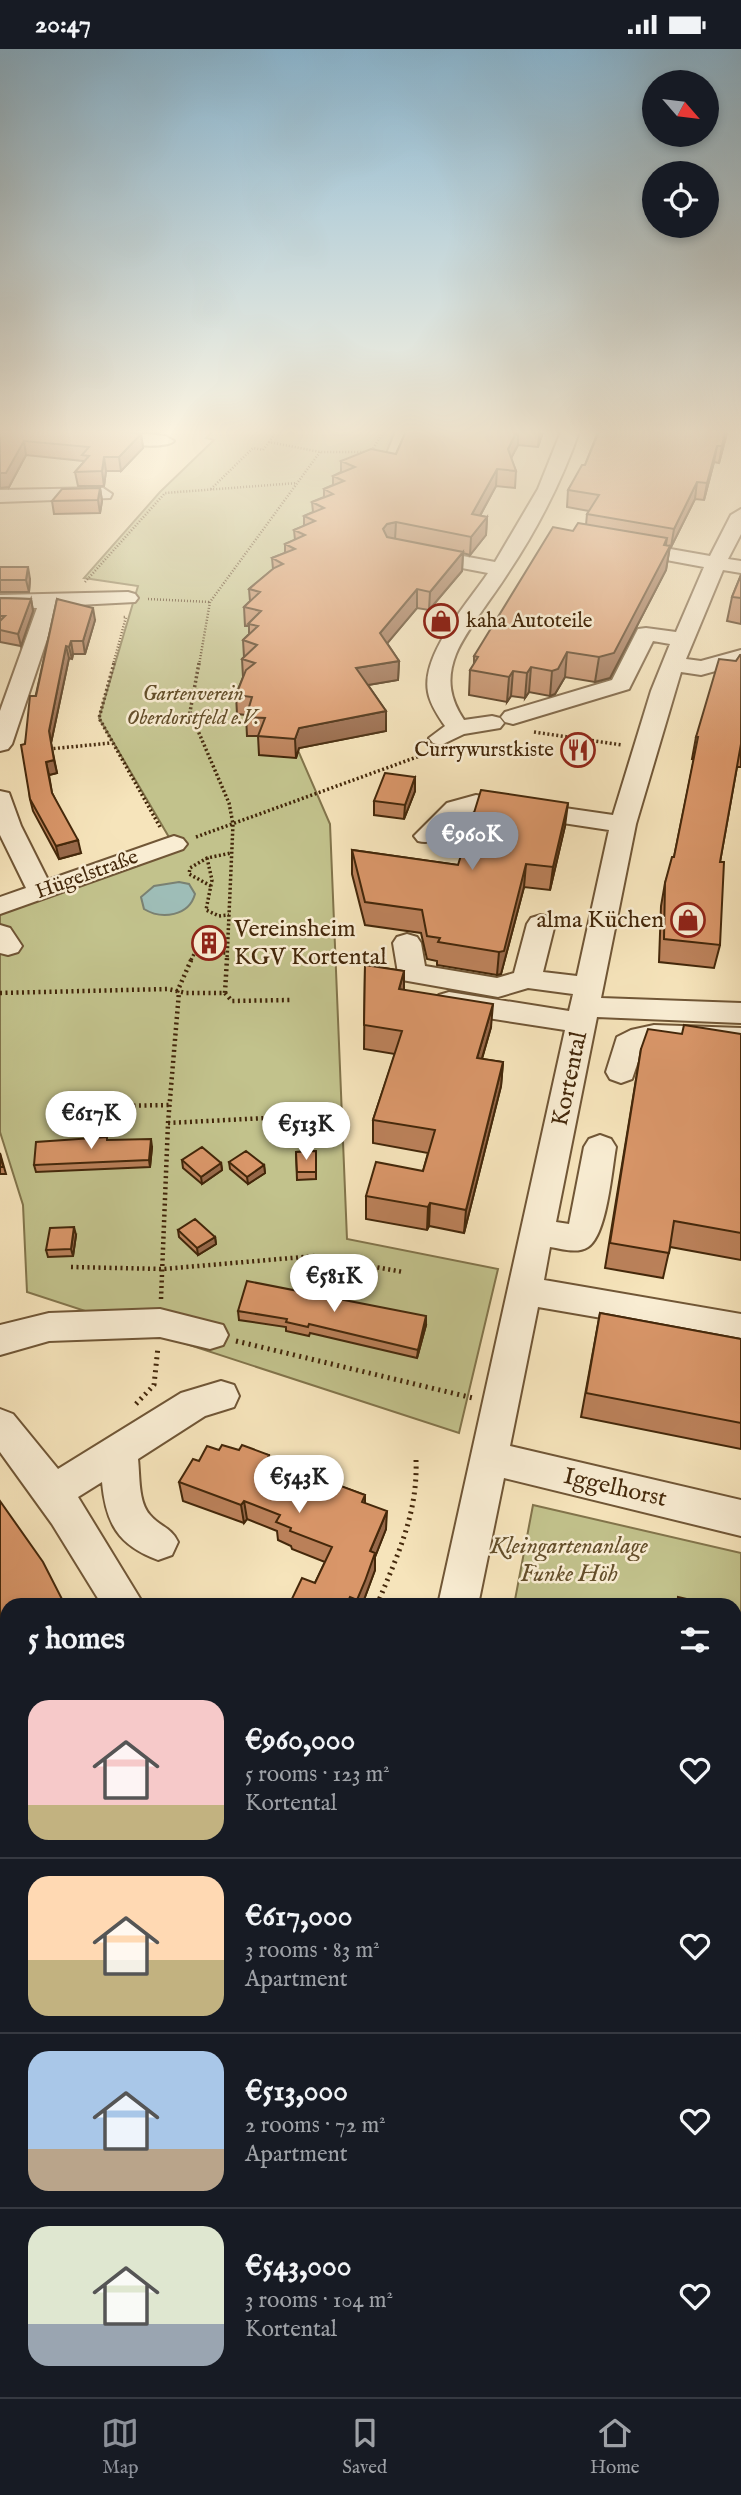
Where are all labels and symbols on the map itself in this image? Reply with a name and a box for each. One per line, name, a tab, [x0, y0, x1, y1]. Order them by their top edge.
north arrow	[642, 70, 719, 147]
shop icon: kaha Autoteile	[422, 602, 460, 640]
place label: kaha Autoteile	[466, 608, 593, 635]
park label: Gartenverein Oberdorstfeld e.V.	[127, 681, 261, 732]
restaurant icon: Currywurstkiste	[559, 731, 597, 769]
place label: Currywurstkiste	[414, 737, 554, 764]
pin: €960K	[423, 813, 521, 872]
street label: Hügelstraße	[32, 844, 142, 906]
shop icon: alma Küchen	[669, 901, 707, 939]
place label: alma Küchen	[536, 905, 664, 936]
place label: Vereinsheim KGV Kortental	[233, 914, 387, 973]
building icon: Vereinsheim KGV Kortental	[190, 924, 228, 962]
street label: Kortental	[545, 1028, 595, 1129]
pin: €617K	[42, 1091, 140, 1151]
pin: €513K	[257, 1103, 355, 1162]
pin: €581K	[285, 1255, 383, 1314]
pin: €543K	[250, 1455, 348, 1515]
street label: Iggelhorst	[560, 1461, 670, 1515]
park label: Kleingartenanlage Funke Höh	[489, 1531, 648, 1590]

